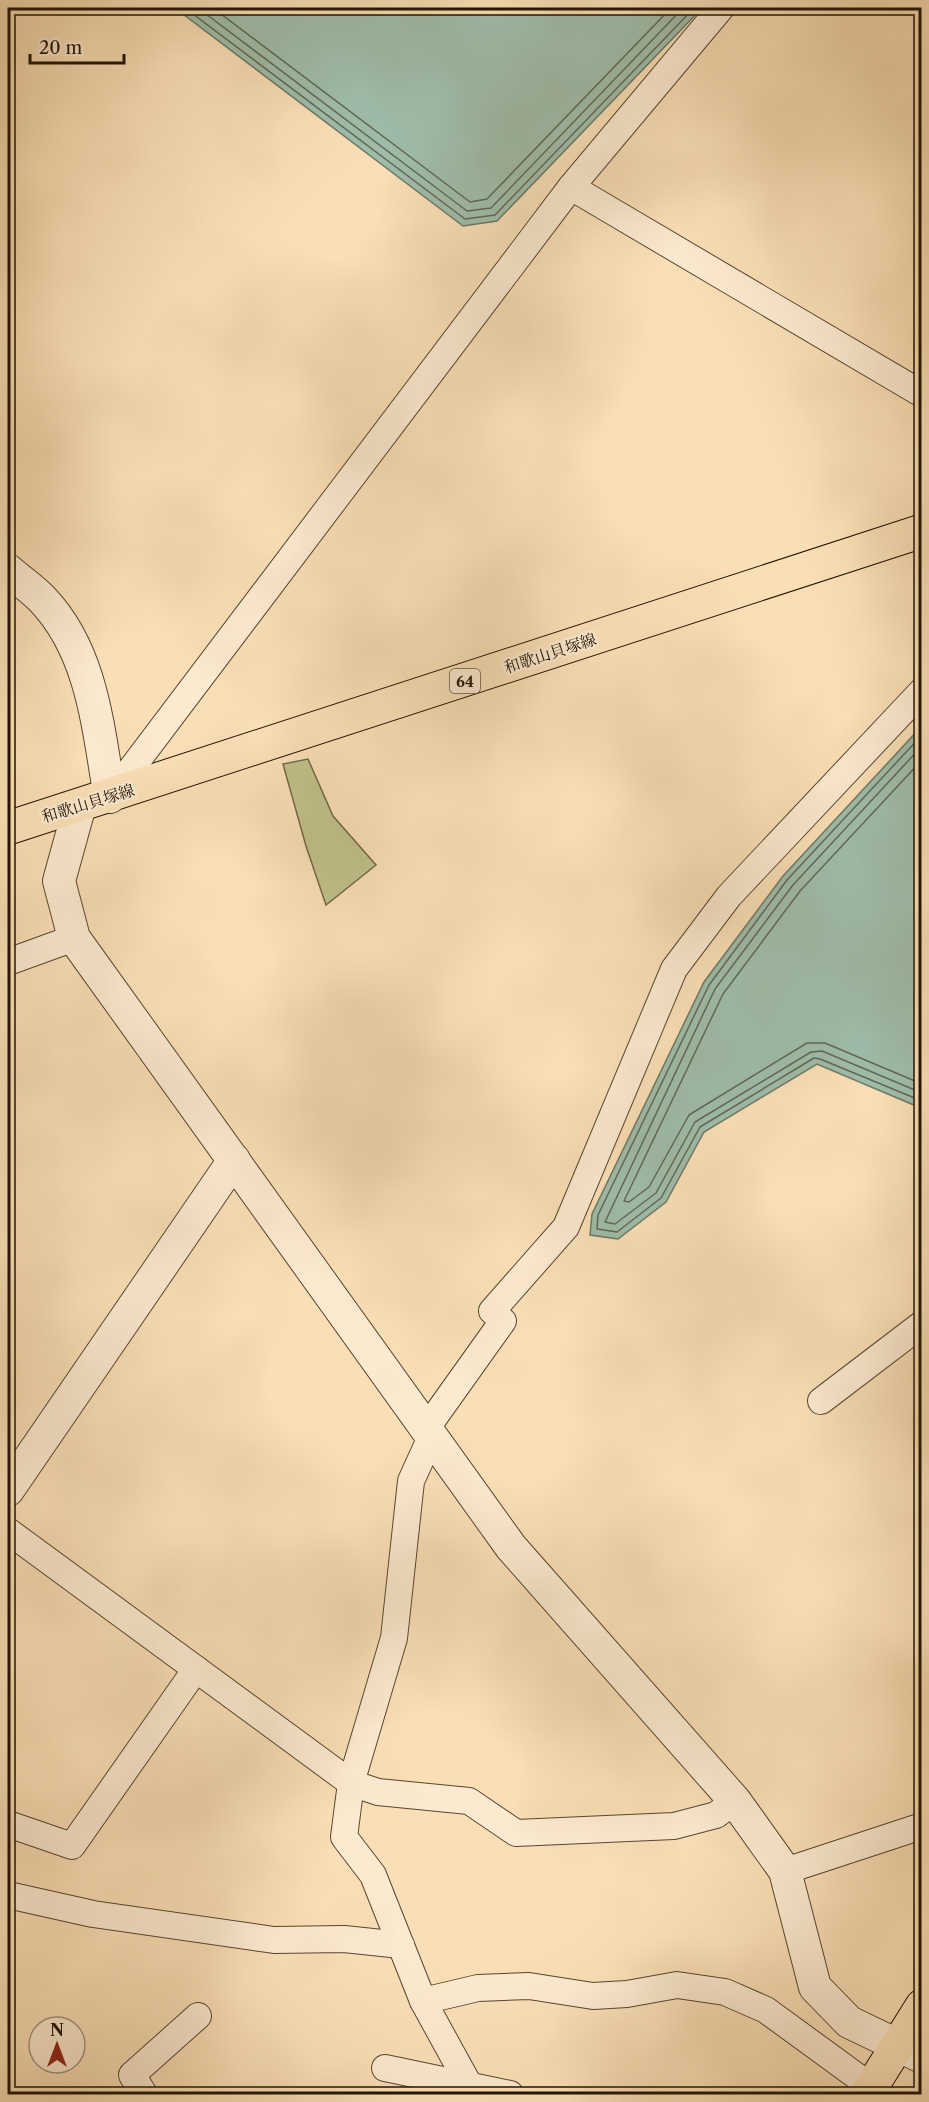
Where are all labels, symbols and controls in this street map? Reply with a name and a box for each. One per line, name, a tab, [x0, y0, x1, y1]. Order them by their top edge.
scale bar	[30, 27, 124, 65]
text: 20 m	[39, 37, 83, 59]
street label: 和歌山貝塚線	[501, 629, 599, 677]
road number: 64	[450, 669, 480, 693]
street label: 和歌山貝塚線	[39, 779, 137, 827]
north arrow	[27, 2015, 87, 2075]
text: N	[50, 2020, 64, 2040]

